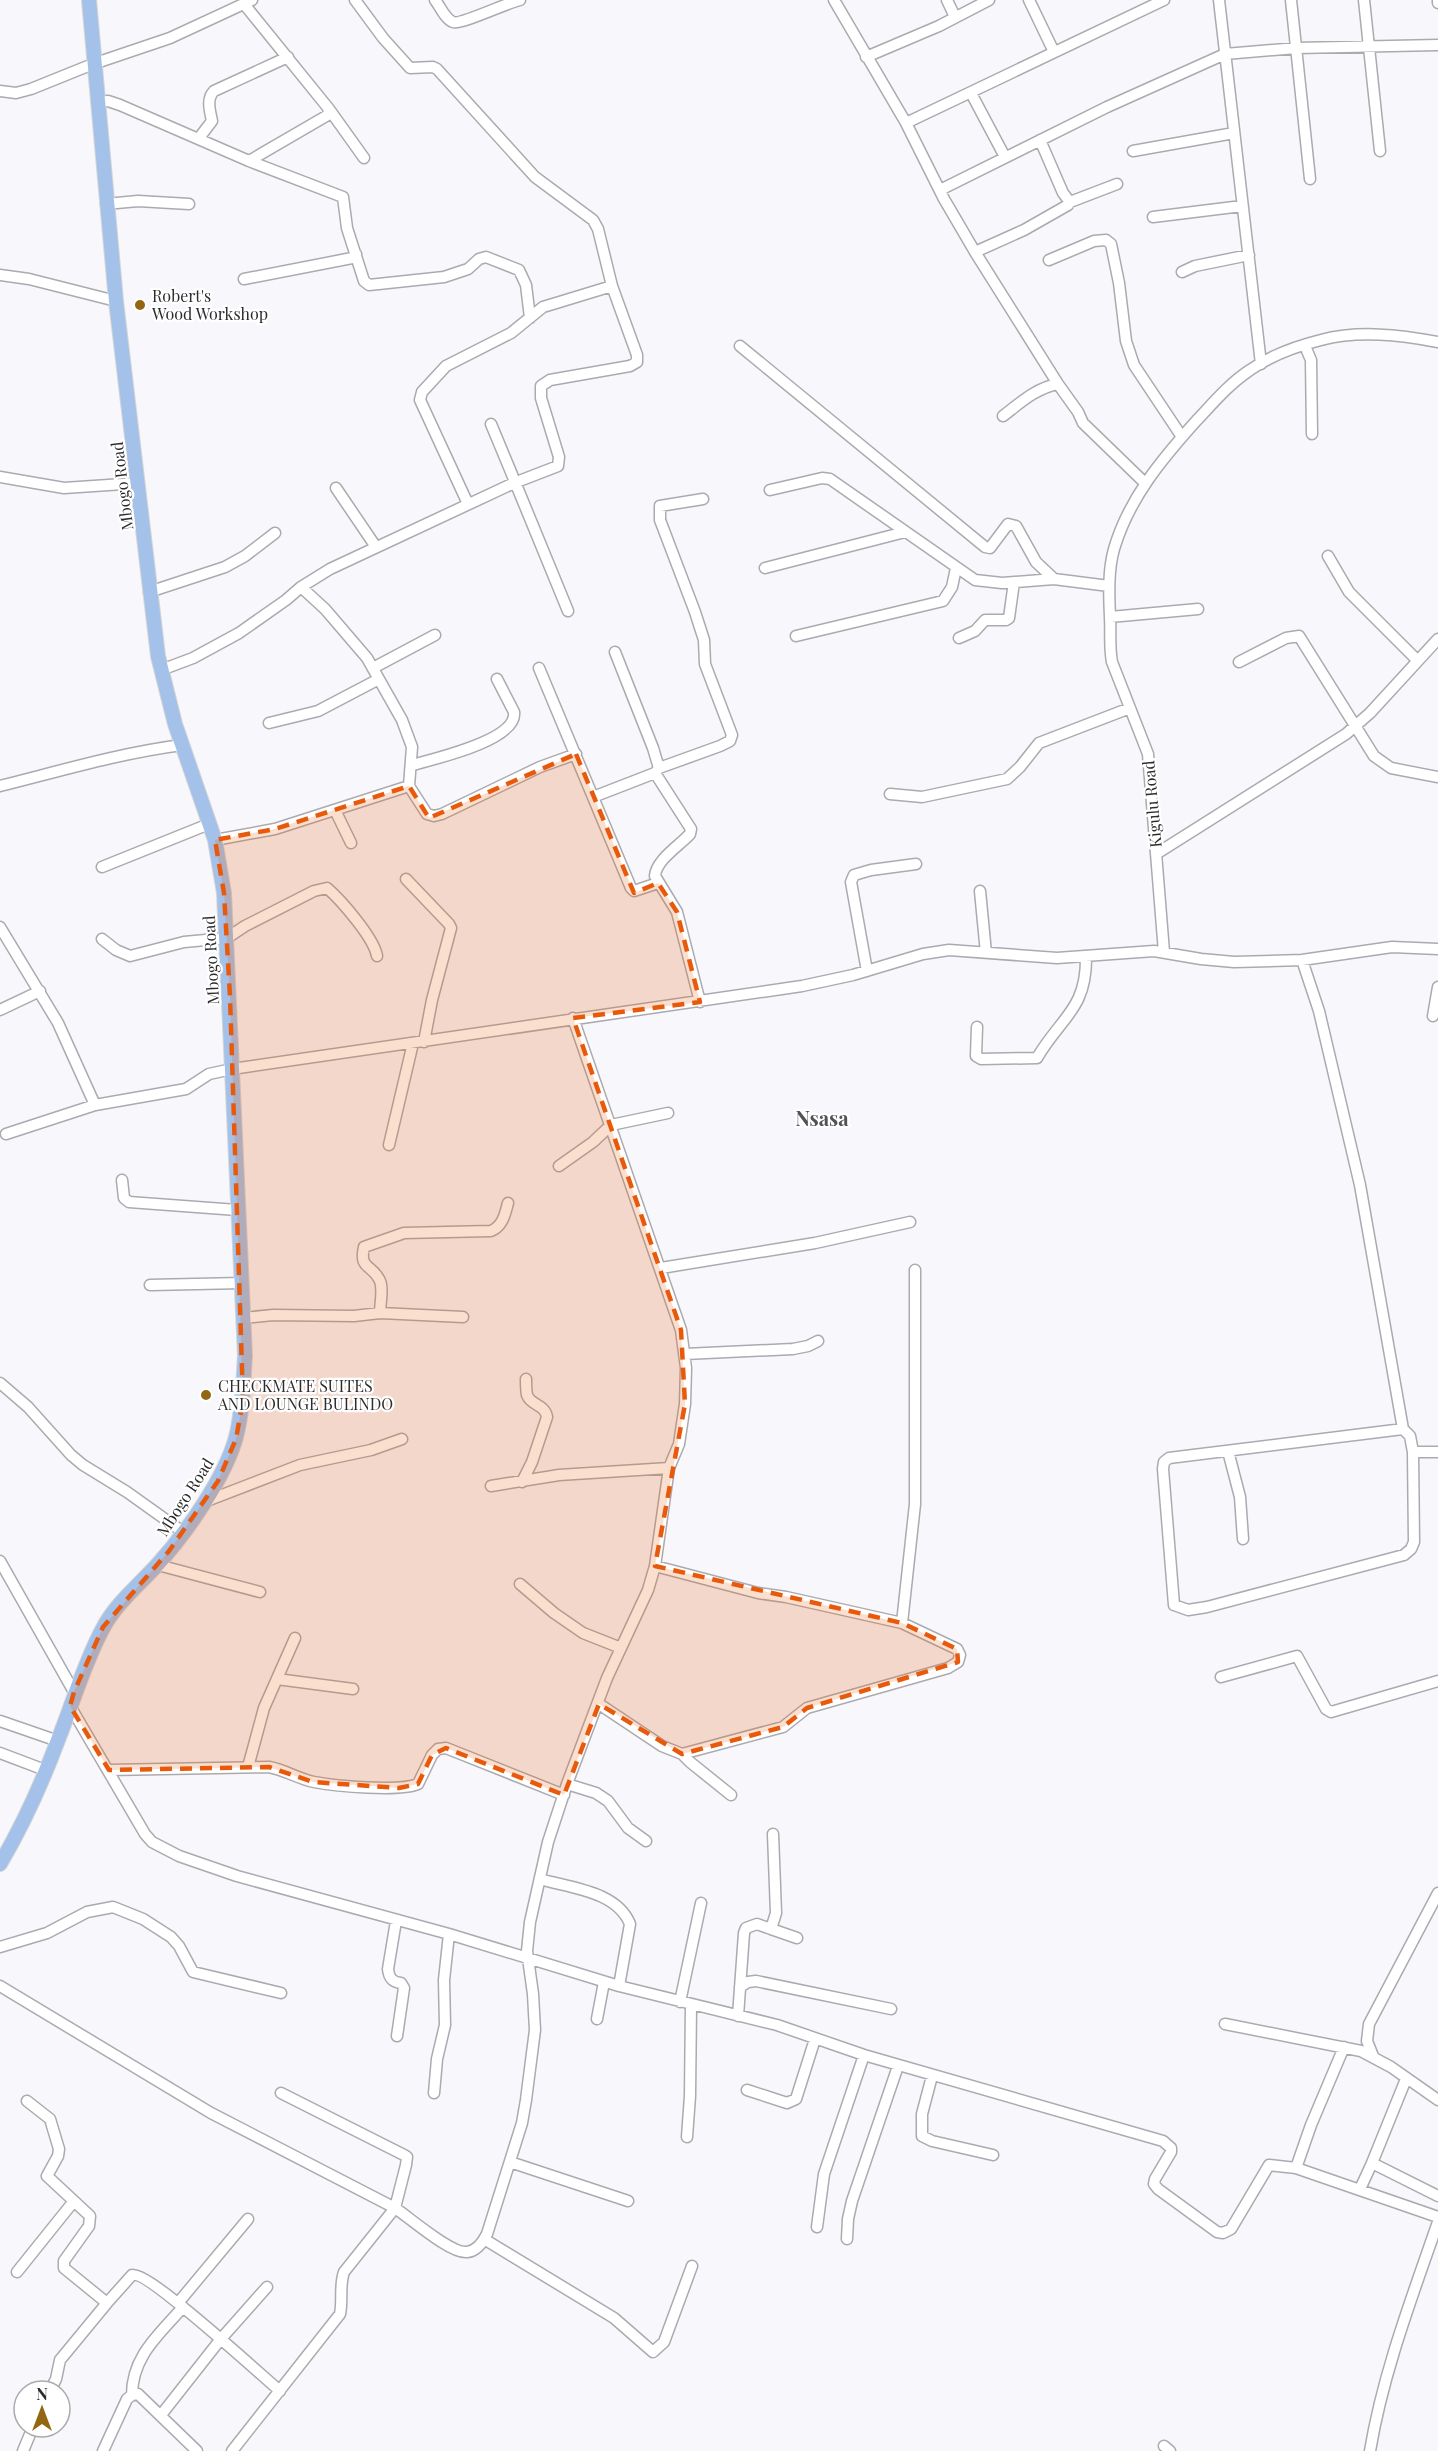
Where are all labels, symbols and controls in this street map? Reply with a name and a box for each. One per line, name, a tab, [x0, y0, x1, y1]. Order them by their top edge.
place label: Robert's Wood Workshop	[151, 285, 268, 324]
marker: Robert's Wood Workshop	[133, 298, 147, 312]
street label: Mbogo Road	[106, 441, 137, 532]
street label: Kigulu Road	[1137, 760, 1166, 848]
street label: Mbogo Road	[198, 915, 223, 1005]
district label: Nsasa	[795, 1104, 849, 1131]
place label: CHECKMATE SUITES AND LOUNGE BULINDO	[217, 1375, 393, 1414]
marker: CHECKMATE SUITES AND LOUNGE BULINDO	[199, 1388, 213, 1402]
street label: Mbogo Road	[151, 1454, 218, 1540]
north arrow	[12, 2379, 72, 2439]
text: N	[36, 2383, 48, 2404]

